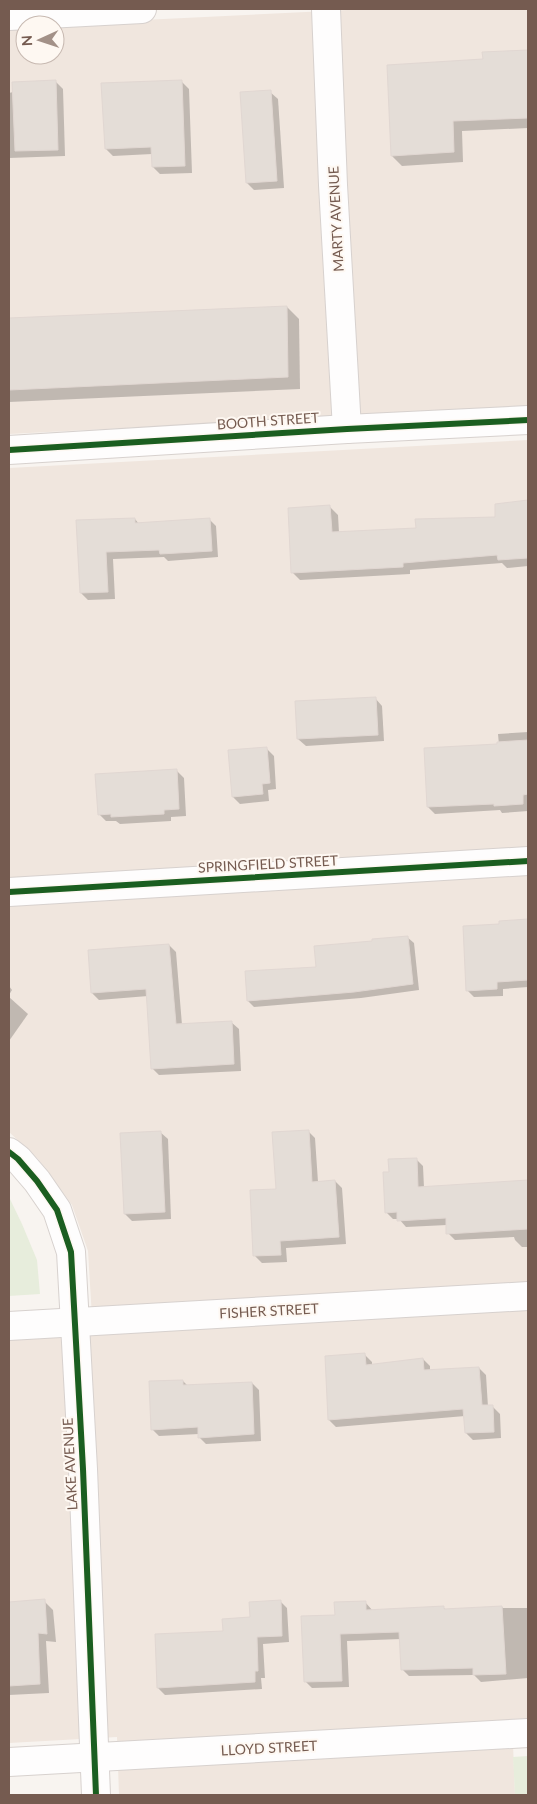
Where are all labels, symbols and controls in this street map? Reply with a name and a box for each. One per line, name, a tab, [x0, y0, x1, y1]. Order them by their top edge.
north arrow	[15, 15, 65, 65]
text: N	[18, 35, 35, 47]
street label: MARTY AVENUE	[324, 166, 347, 272]
street label: BOOTH STREET	[216, 408, 320, 433]
street label: SPRINGFIELD STREET	[198, 851, 339, 876]
street label: FISHER STREET	[219, 1299, 320, 1322]
street label: LAKE AVENUE	[59, 1417, 80, 1511]
street label: LLOYD STREET	[220, 1736, 318, 1759]

